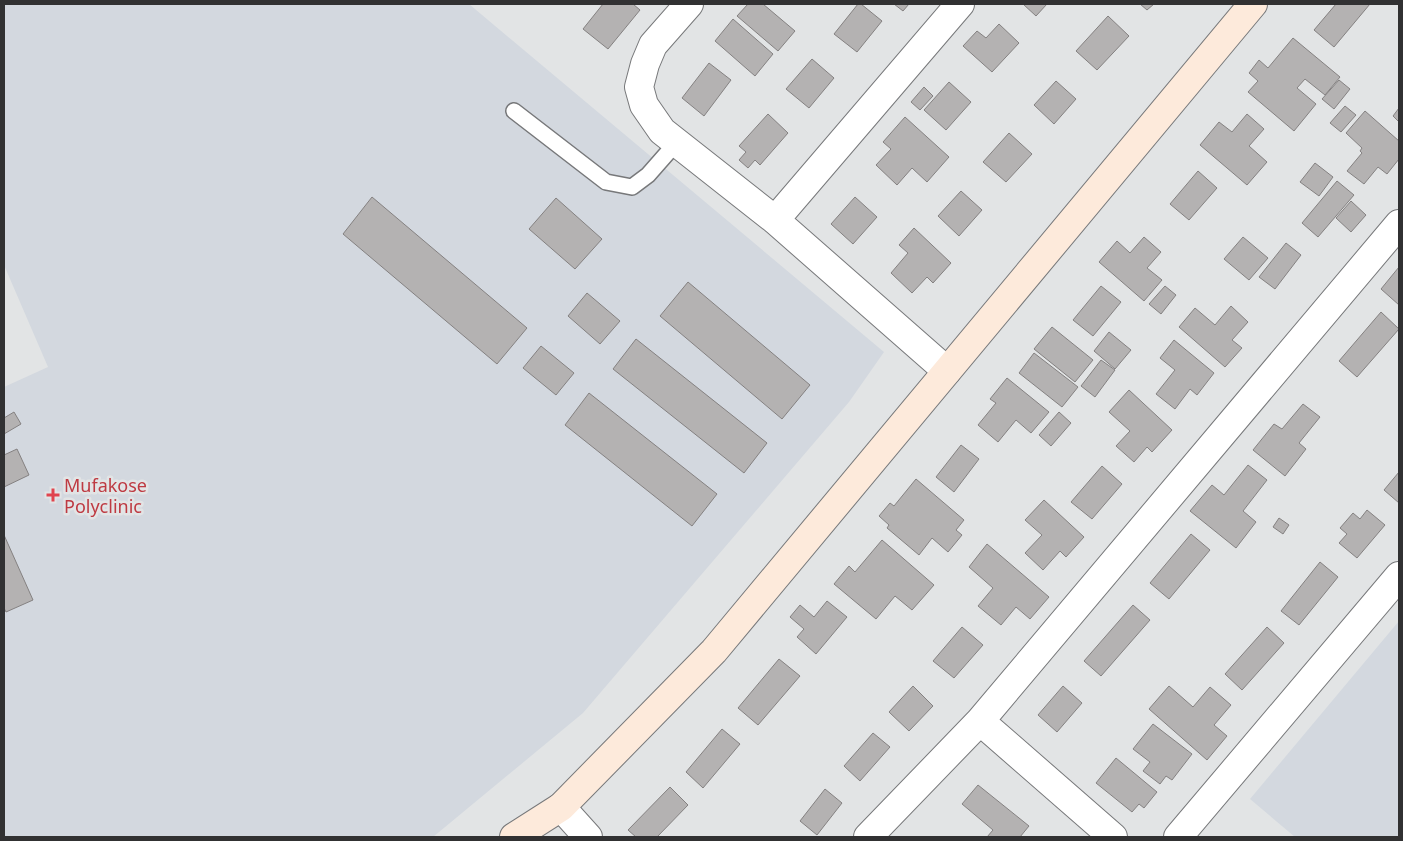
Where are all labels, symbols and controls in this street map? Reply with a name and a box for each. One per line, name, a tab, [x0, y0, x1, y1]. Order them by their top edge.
place label: Mufakose Polyclinic	[64, 473, 147, 518]
marker: Mufakose Polyclinic	[46, 488, 60, 502]

